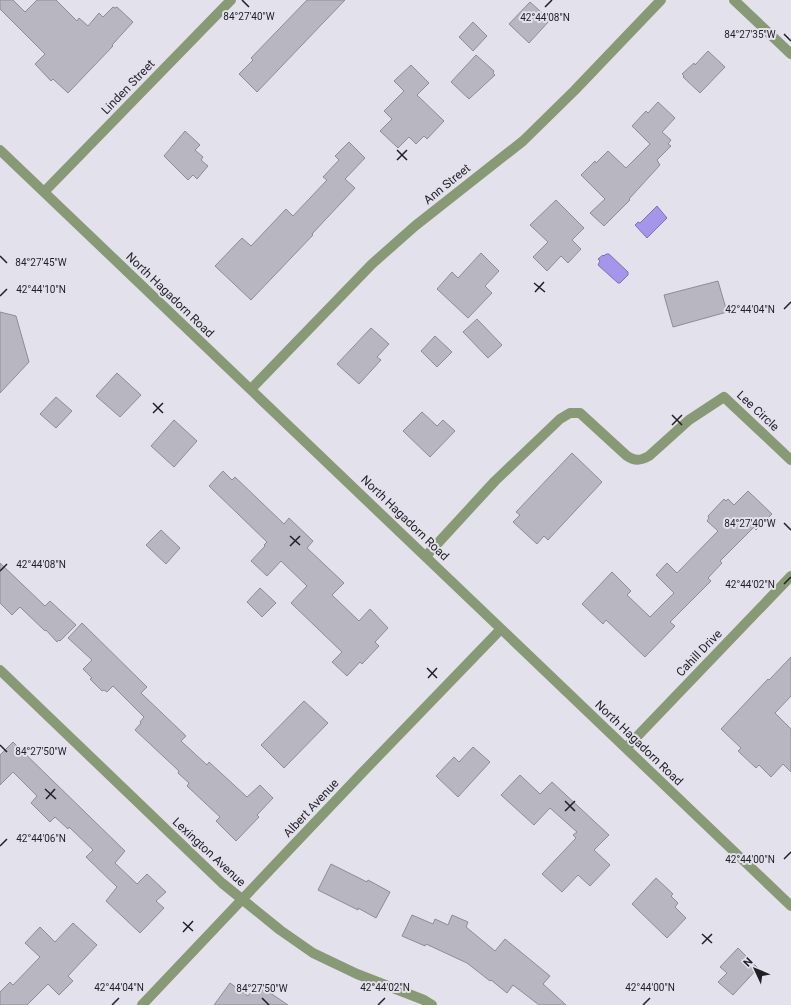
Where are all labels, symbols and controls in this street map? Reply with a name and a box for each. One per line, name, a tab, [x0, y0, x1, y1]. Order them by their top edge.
text: 84°27'40"W	[223, 11, 275, 22]
text: 42°44'08"N	[520, 12, 570, 23]
text: 84°27'35"W	[724, 29, 776, 40]
street label: Linden Street	[99, 57, 158, 117]
street label: Ann Street	[421, 161, 473, 207]
street label: North Hagadorn Road	[123, 250, 217, 340]
text: 84°27'45"W	[15, 257, 67, 268]
text: 42°44'10"N	[16, 284, 66, 295]
text: 42°44'04"N	[725, 304, 775, 315]
street label: Lee Circle	[734, 388, 782, 434]
street label: North Hagadorn Road	[358, 473, 452, 563]
text: 84°27'40"W	[724, 518, 776, 529]
text: 42°44'08"N	[16, 559, 66, 570]
text: 42°44'02"N	[725, 579, 775, 590]
street label: Cahill Drive	[673, 627, 725, 679]
street label: North Hagadorn Road	[592, 698, 686, 788]
text: 84°27'50"W	[15, 746, 67, 757]
street label: Albert Avenue	[281, 776, 341, 840]
street label: Lexington Avenue	[170, 815, 248, 889]
text: 42°44'06"N	[16, 833, 66, 844]
text: 42°44'00"N	[725, 854, 775, 865]
north arrow	[735, 949, 775, 989]
text: N	[741, 955, 756, 970]
text: 42°44'04"N	[94, 982, 144, 993]
text: 42°44'02"N	[360, 982, 410, 993]
text: 42°44'00"N	[625, 982, 675, 993]
text: 84°27'50"W	[236, 983, 288, 994]

